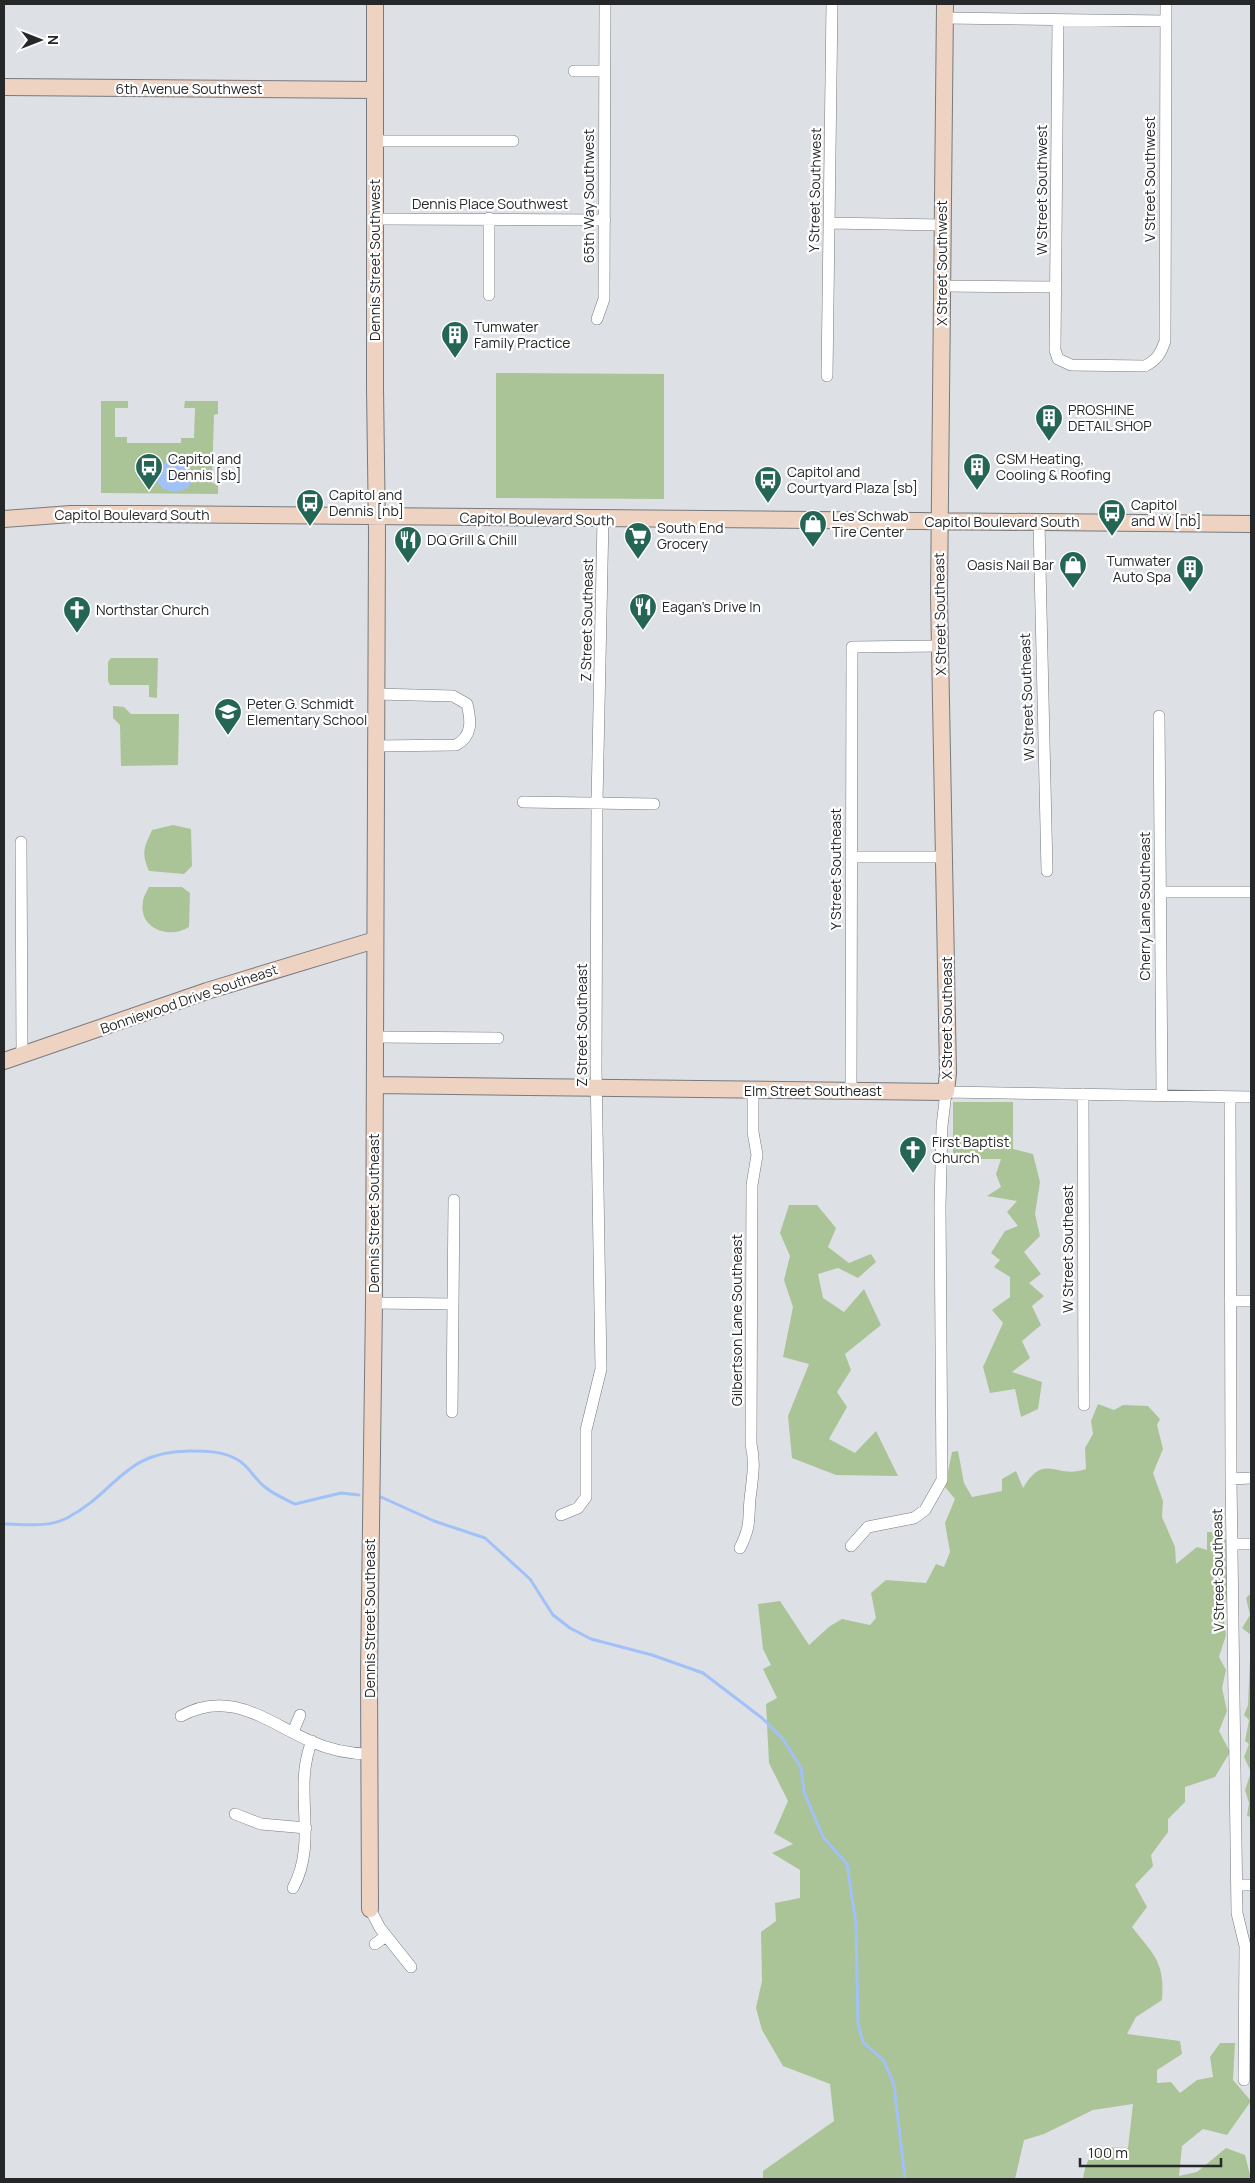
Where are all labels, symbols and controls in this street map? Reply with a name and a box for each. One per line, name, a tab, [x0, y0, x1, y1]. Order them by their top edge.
north arrow	[15, 15, 65, 65]
text: N	[44, 35, 63, 45]
street label: 6th Avenue Southwest	[116, 79, 263, 98]
street label: V Street Southwest	[1140, 116, 1159, 242]
street label: W Street Southwest	[1032, 124, 1051, 255]
street label: Y Street Southwest	[804, 127, 825, 252]
street label: 65th Way Southwest	[579, 128, 598, 263]
street label: Dennis Street Southwest	[365, 179, 384, 341]
street label: Dennis Place Southwest	[412, 194, 568, 213]
street label: X Street Southwest	[932, 200, 951, 326]
place label: Tumwater Family Practice	[474, 317, 571, 352]
building icon: Tumwater Family Practice	[440, 320, 470, 359]
place label: PROSHINE DETAIL SHOP	[1068, 400, 1152, 435]
building icon: PROSHINE DETAIL SHOP	[1034, 403, 1064, 442]
place label: Capitol and Dennis [sb]	[168, 449, 241, 484]
place label: CSM Heating, Cooling & Roofing	[996, 449, 1111, 484]
bus stop icon: Capitol and Dennis [sb]	[134, 452, 164, 491]
building icon: CSM Heating, Cooling & Roofing	[962, 452, 992, 491]
place label: Capitol and Courtyard Plaza [sb]	[787, 462, 918, 497]
bus stop icon: Capitol and Courtyard Plaza [sb]	[753, 465, 783, 504]
place label: Capitol and Dennis [nb]	[329, 485, 404, 520]
bus stop icon: Capitol and Dennis [nb]	[295, 488, 325, 527]
place label: Capitol and W [nb]	[1131, 495, 1201, 530]
bus stop icon: Capitol and W [nb]	[1097, 498, 1127, 537]
street label: Capitol Boulevard South	[54, 505, 210, 524]
place label: Les Schwab Tire Center	[832, 506, 909, 541]
street label: Capitol Boulevard South	[459, 508, 615, 529]
shop icon: Les Schwab Tire Center	[798, 509, 828, 548]
street label: Capitol Boulevard South	[924, 512, 1080, 531]
place label: South End Grocery	[657, 518, 724, 553]
supermarket icon: South End Grocery	[623, 521, 653, 560]
restaurant icon: DQ Grill & Chill	[393, 525, 423, 564]
place label: DQ Grill & Chill	[427, 530, 517, 549]
shop icon: Oasis Nail Bar	[1058, 550, 1088, 589]
place label: Tumwater Auto Spa	[1107, 551, 1171, 586]
street label: X Street Southeast	[929, 552, 950, 676]
building icon: Tumwater Auto Spa	[1175, 554, 1205, 593]
place label: Oasis Nail Bar	[967, 555, 1054, 574]
street label: Z Street Southeast	[576, 558, 597, 682]
restaurant icon: Eagan's Drive In	[628, 592, 658, 631]
church icon: Northstar Church	[62, 595, 92, 634]
place label: Eagan's Drive In	[662, 597, 761, 616]
place label: Northstar Church	[96, 600, 209, 619]
street label: W Street Southeast	[1015, 632, 1038, 761]
place label: Peter G. Schmidt Elementary School	[247, 694, 367, 729]
school or university icon: Peter G. Schmidt Elementary School	[213, 697, 243, 736]
street label: Y Street Southeast	[826, 808, 845, 930]
street label: Cherry Lane Southeast	[1135, 831, 1154, 980]
street label: X Street Southeast	[937, 956, 956, 1080]
street label: Bonniewood Drive Southeast	[98, 959, 280, 1038]
street label: Z Street Southeast	[572, 963, 591, 1087]
street label: Elm Street Southeast	[744, 1081, 882, 1100]
place label: First Baptist Church	[932, 1132, 1010, 1167]
street label: Dennis Street Southeast	[364, 1133, 383, 1293]
church icon: First Baptist Church	[898, 1135, 928, 1174]
street label: W Street Southeast	[1058, 1185, 1077, 1313]
street label: Gilbertson Lane Southeast	[727, 1233, 746, 1406]
street label: V Street Southeast	[1207, 1508, 1228, 1632]
street label: Dennis Street Southeast	[360, 1538, 379, 1698]
scale bar	[1080, 2136, 1221, 2168]
text: 100 m	[1088, 2142, 1128, 2163]

